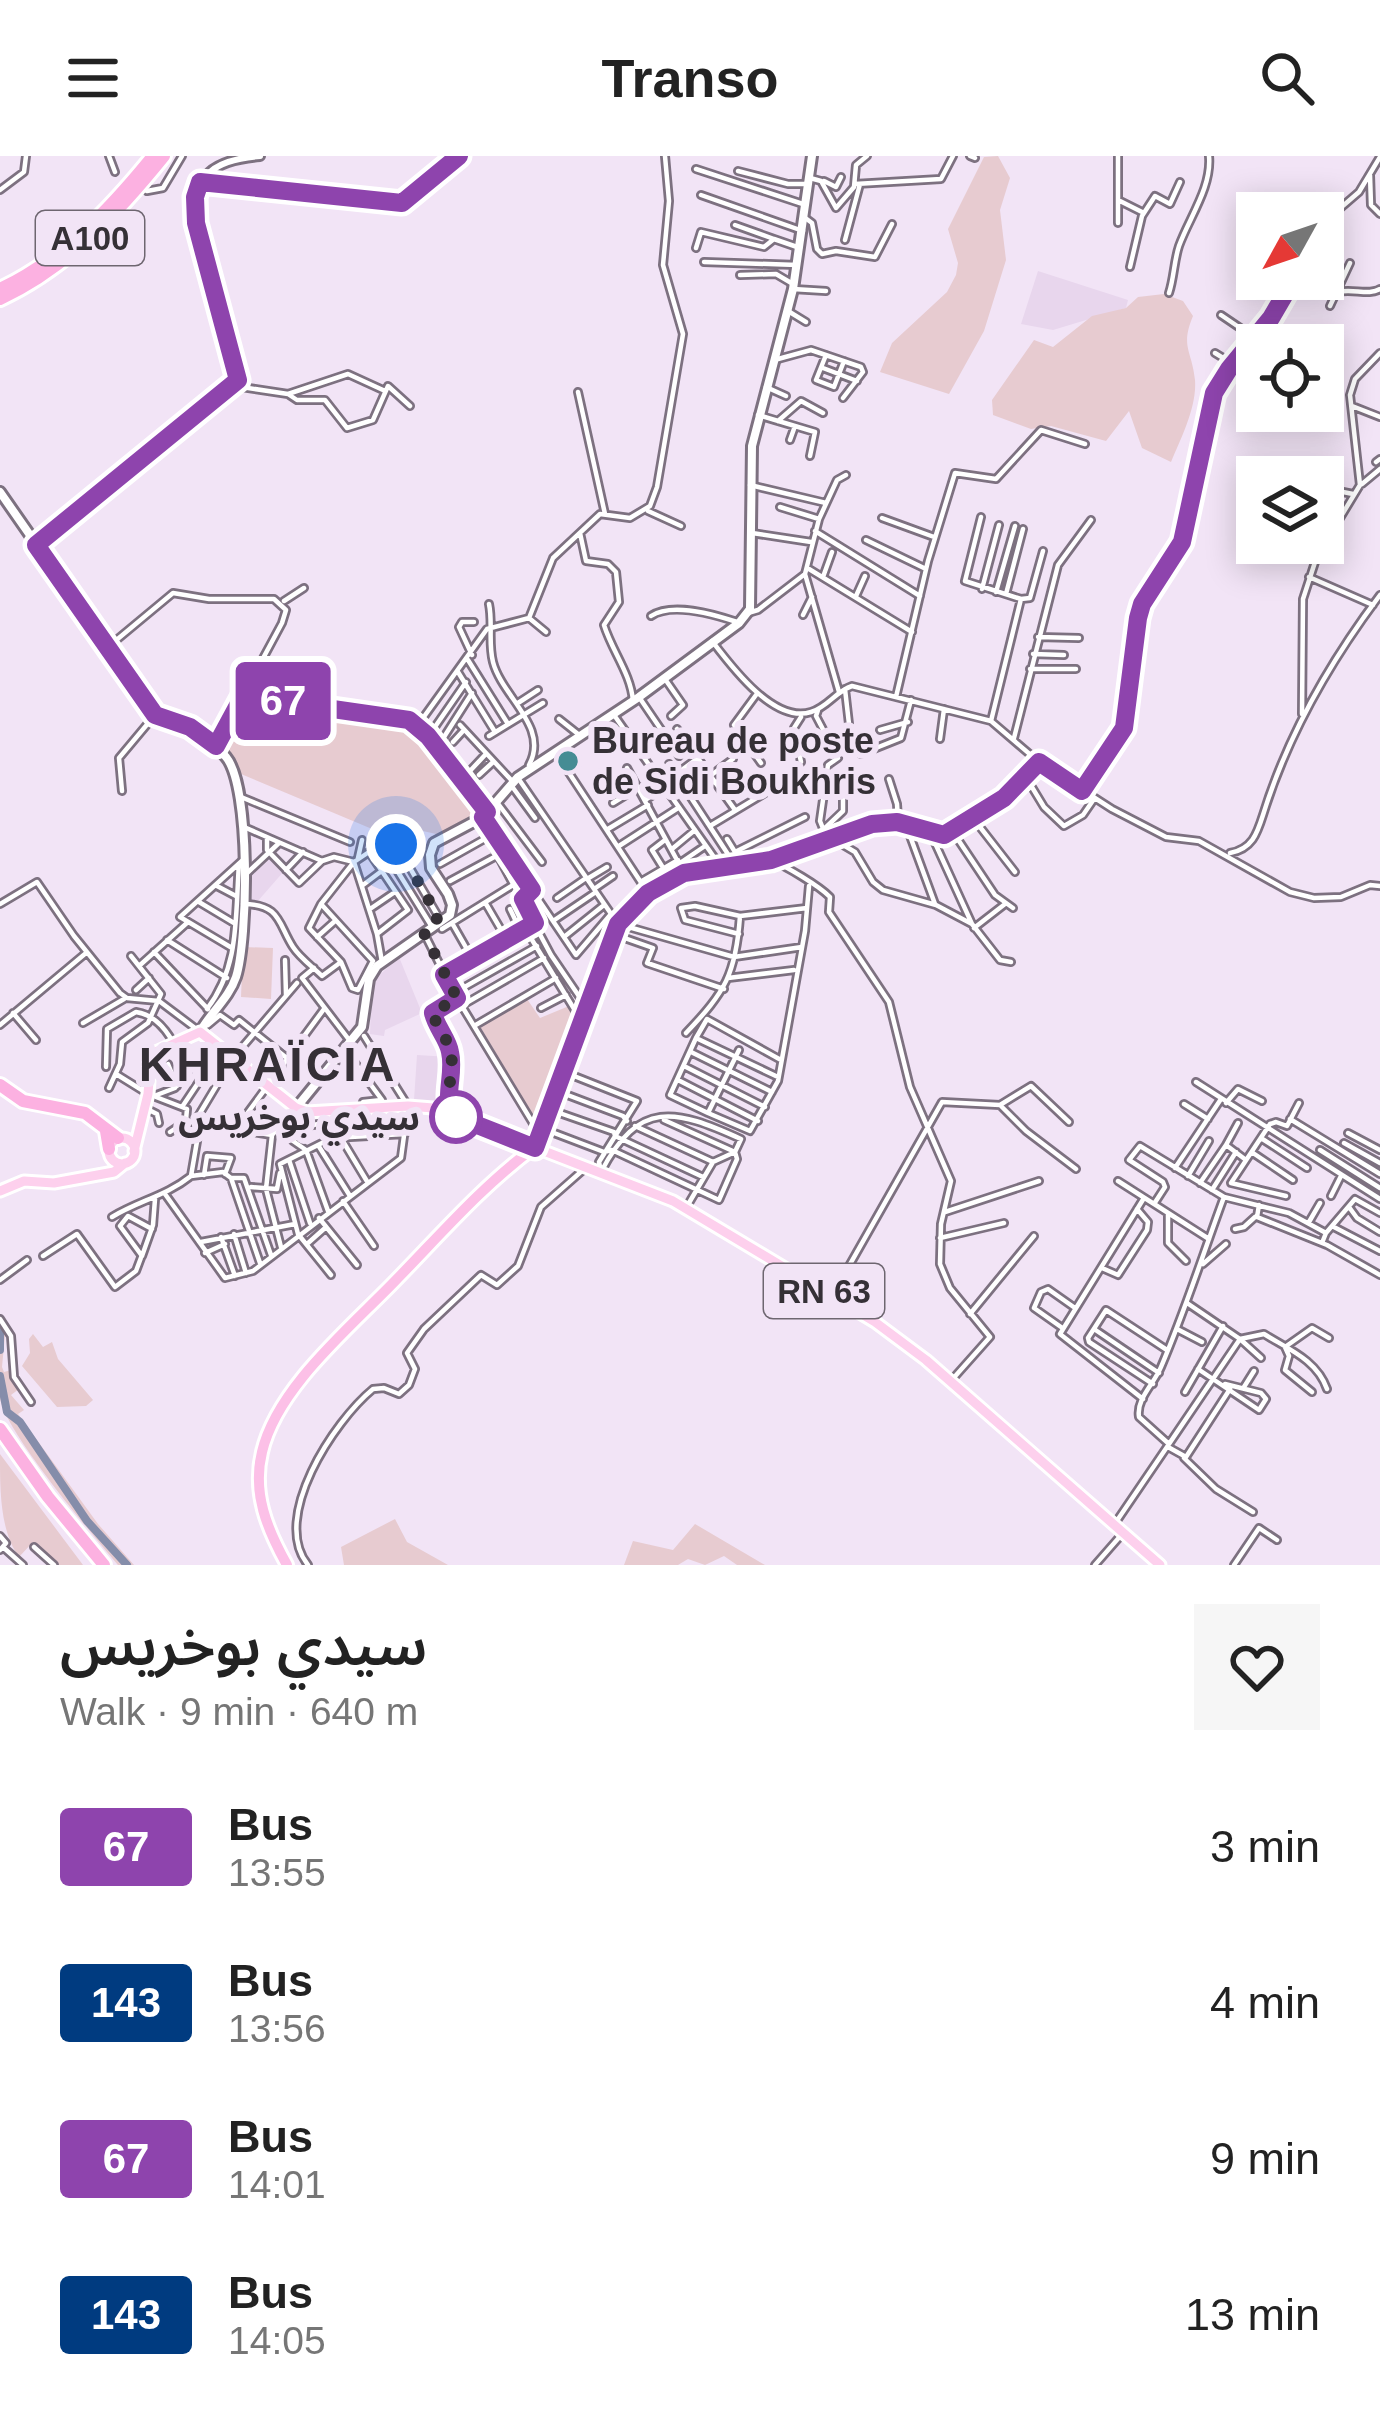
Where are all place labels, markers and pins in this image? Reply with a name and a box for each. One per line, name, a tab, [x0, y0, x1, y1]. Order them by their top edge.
place label: Bureau de poste de Sidi Boukhris	[592, 720, 876, 802]
marker: Bureau de poste de Sidi Boukhris	[555, 748, 581, 774]
marker: سيدي بوخريس	[431, 1092, 481, 1142]
place label: سيدي بوخريس	[178, 1097, 420, 1146]

